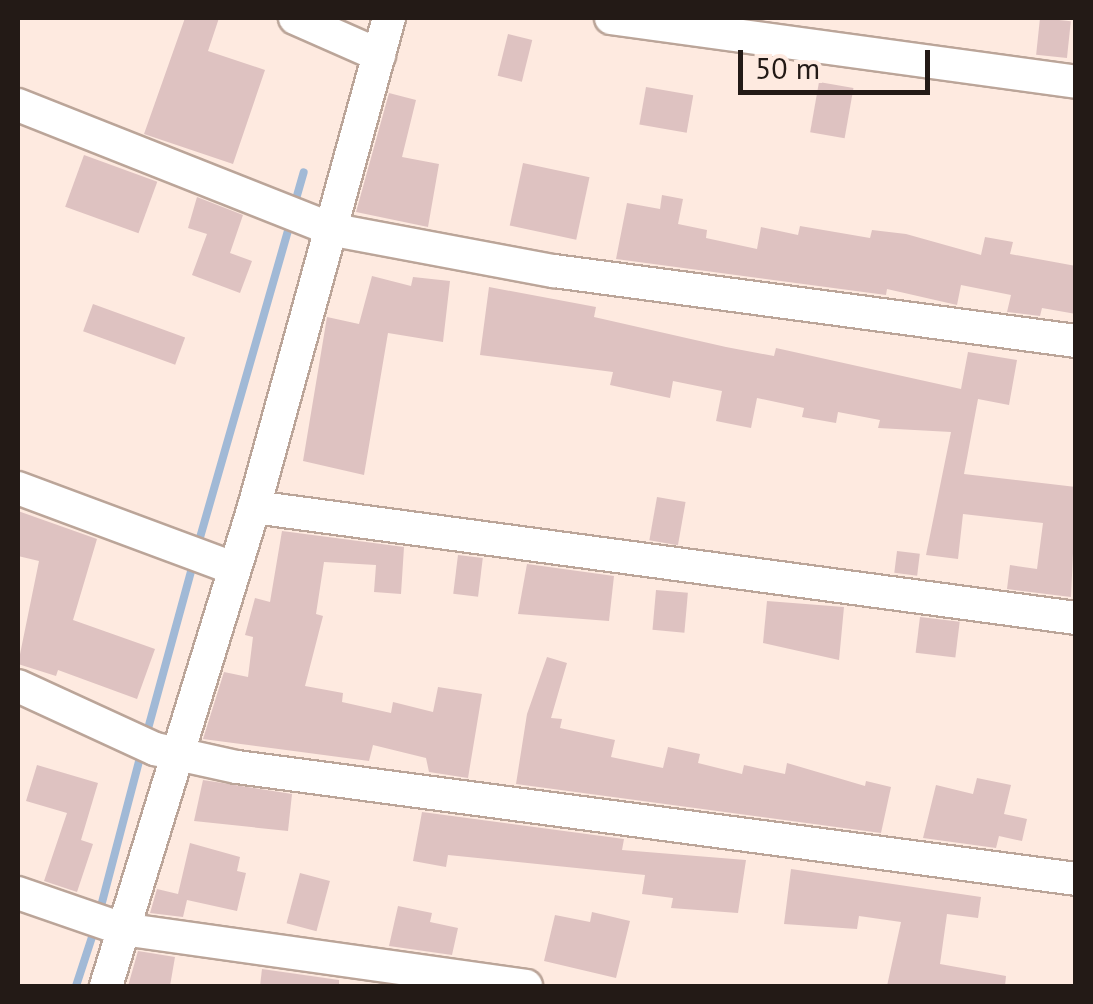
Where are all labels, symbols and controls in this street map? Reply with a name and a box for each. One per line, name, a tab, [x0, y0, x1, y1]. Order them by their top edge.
scale bar	[743, 30, 936, 92]
text: 50 m	[755, 48, 820, 87]

